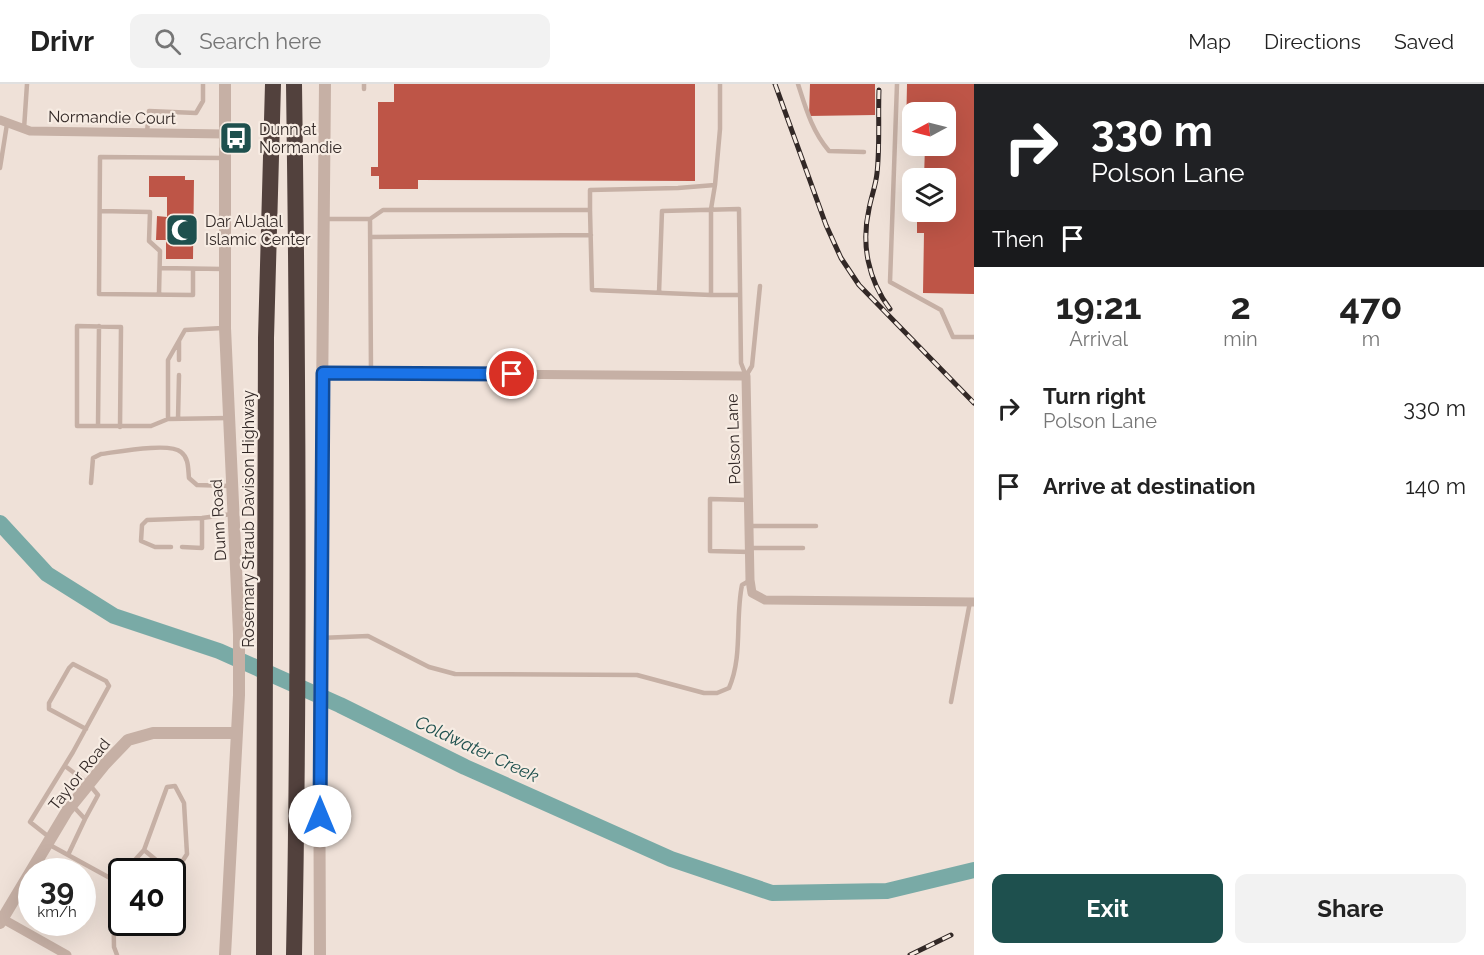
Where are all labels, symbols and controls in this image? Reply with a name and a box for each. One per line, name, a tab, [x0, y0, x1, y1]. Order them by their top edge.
search box	[130, 14, 550, 68]
text: Drivr	[30, 25, 94, 58]
icon: search	[151, 25, 184, 58]
text: Search here	[199, 28, 321, 54]
text: Map	[1188, 29, 1231, 54]
text: Directions	[1264, 29, 1361, 54]
text: Saved	[1394, 29, 1454, 54]
north arrow	[902, 102, 956, 156]
map controls	[902, 102, 956, 222]
street label: Normandie Court	[48, 107, 177, 128]
text: 330 m	[1091, 107, 1213, 156]
icon: right	[992, 108, 1070, 186]
bus stop icon: Dunn at Normandie	[218, 120, 254, 156]
place label: Dunn at Normandie	[259, 120, 342, 157]
text: Polson Lane	[1091, 157, 1245, 188]
button: layers	[902, 168, 956, 222]
mosque icon: Dar AlJalal Islamic Center	[164, 212, 200, 248]
place label: Dar AlJalal Islamic Center	[205, 212, 311, 249]
icon: arrive	[1056, 222, 1089, 255]
text: Then	[992, 226, 1044, 252]
text: 19:21	[1056, 285, 1142, 327]
text: 2	[1230, 285, 1251, 327]
text: 470	[1339, 285, 1402, 327]
text: Arrival	[1069, 327, 1128, 351]
text: min	[1223, 327, 1258, 351]
text: m	[1362, 327, 1380, 351]
pin	[486, 348, 537, 399]
icon: arrive	[495, 357, 528, 390]
text: Turn right	[1043, 383, 1146, 409]
street label: Rosemary Straub Davison Highway	[239, 390, 258, 648]
icon: right	[992, 392, 1025, 425]
street label: Polson Lane	[722, 393, 745, 485]
text: 330 m	[1403, 395, 1466, 421]
text: Polson Lane	[1043, 409, 1157, 433]
icon: arrive	[992, 470, 1025, 503]
text: Arrive at destination	[1043, 473, 1256, 499]
text: 140 m	[1405, 473, 1466, 499]
street label: Dunn Road	[207, 478, 230, 561]
water label: Coldwater Creek	[412, 711, 543, 787]
street label: Taylor Road	[45, 735, 114, 814]
position arrow	[288, 784, 352, 848]
speed limit sign: 40	[108, 858, 186, 936]
text: 39	[40, 872, 74, 907]
button: Exit	[992, 874, 1223, 943]
button: Share	[1235, 874, 1466, 943]
text: km/h	[37, 903, 77, 921]

